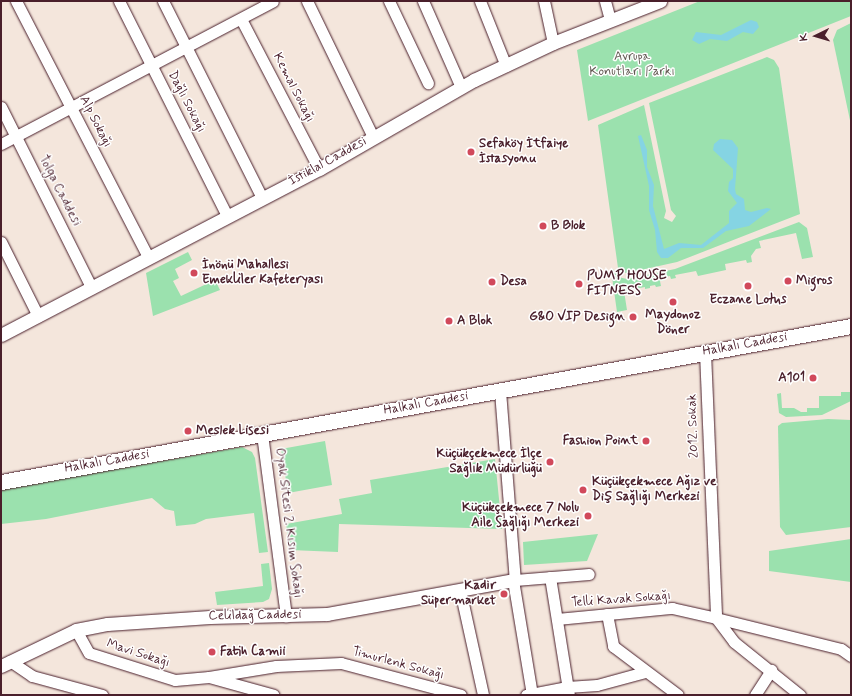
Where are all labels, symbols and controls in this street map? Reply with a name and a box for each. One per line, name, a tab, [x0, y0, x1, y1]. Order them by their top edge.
north arrow	[796, 16, 836, 56]
text: K	[797, 33, 811, 42]
park label: Avrupa Konutları Parkı	[589, 50, 675, 81]
street label: Kemal Sokağı	[269, 51, 317, 125]
street label: Dağlı Sokağı	[164, 68, 208, 136]
street label: Alp Sokağı	[75, 93, 115, 151]
street label: İstiklal Caddesi	[287, 135, 369, 189]
place label: Sefaköy İtfaiye İstasyonu	[479, 137, 568, 168]
marker: Sefaköy İtfaiye İstasyonu	[466, 147, 476, 157]
street label: Tolga Caddesi	[35, 154, 83, 228]
place label: B Blok	[551, 218, 586, 234]
marker: B Blok	[538, 221, 548, 231]
place label: İnönü Mahallesi Emekliler Kafeteryası	[202, 258, 326, 289]
marker: İnönü Mahallesi Emekliler Kafeteryası	[189, 268, 199, 278]
place label: PUMP HOUSE FITNESS	[587, 269, 666, 300]
place label: Migros	[796, 273, 833, 289]
place label: Desa	[500, 274, 527, 290]
marker: Migros	[783, 276, 793, 286]
marker: Desa	[487, 277, 497, 287]
marker: PUMP HOUSE FITNESS	[574, 279, 584, 289]
marker: Eczane Lotus	[743, 281, 753, 291]
place label: Eczane Lotus	[709, 292, 787, 308]
marker: Maydonoz Döner	[668, 297, 678, 307]
place label: Maydonoz Döner	[645, 308, 701, 339]
place label: G&O VIP Design	[534, 309, 625, 325]
marker: G&O VIP Design	[628, 312, 638, 322]
place label: A Blok	[457, 313, 492, 329]
marker: A Blok	[444, 316, 454, 326]
street label: Halkalı Caddesi	[701, 330, 789, 360]
place label: A101	[778, 370, 805, 386]
marker: A101	[808, 373, 818, 383]
street label: Halkalı Caddesi	[382, 389, 470, 419]
street label: 2012. Sokak	[685, 394, 703, 458]
place label: Meslek Lisesi	[196, 423, 269, 439]
marker: Meslek Lisesi	[183, 426, 193, 436]
place label: Fashion Point	[568, 433, 638, 449]
marker: Fashion Point	[641, 436, 651, 446]
street label: Halkalı Caddesi	[63, 447, 151, 477]
place label: Küçükçekmece İlçe Sağlık Müdürlüğü	[436, 447, 542, 478]
street label: Oyak Sitesi 2. Kısım Sokağı	[271, 448, 305, 598]
marker: Küçükçekmece İlçe Sağlık Müdürlüğü	[545, 457, 555, 467]
place label: Küçükçekmece Ağız ve Diş Sağlığı Merkezi	[592, 475, 716, 506]
marker: Küçükçekmece Ağız ve Diş Sağlığı Merkezi	[577, 484, 589, 496]
place label: Küçükçekmece 7 Nolu Aile Sağlığı Merkezi	[462, 501, 579, 532]
marker: Küçükçekmece 7 Nolu Aile Sağlığı Merkezi	[582, 510, 594, 522]
place label: Kadir Süpermarket	[421, 579, 496, 610]
marker: Kadir Süpermarket	[499, 589, 509, 599]
street label: Telli Kavak Sokağı	[571, 589, 671, 611]
street label: Celildağ Caddesi	[208, 607, 302, 625]
street label: Mavi Sokağı	[104, 636, 172, 672]
place label: Fatih Camii	[220, 644, 286, 660]
street label: Timurlenk Sokağı	[350, 644, 446, 684]
marker: Fatih Camii	[207, 647, 217, 657]

